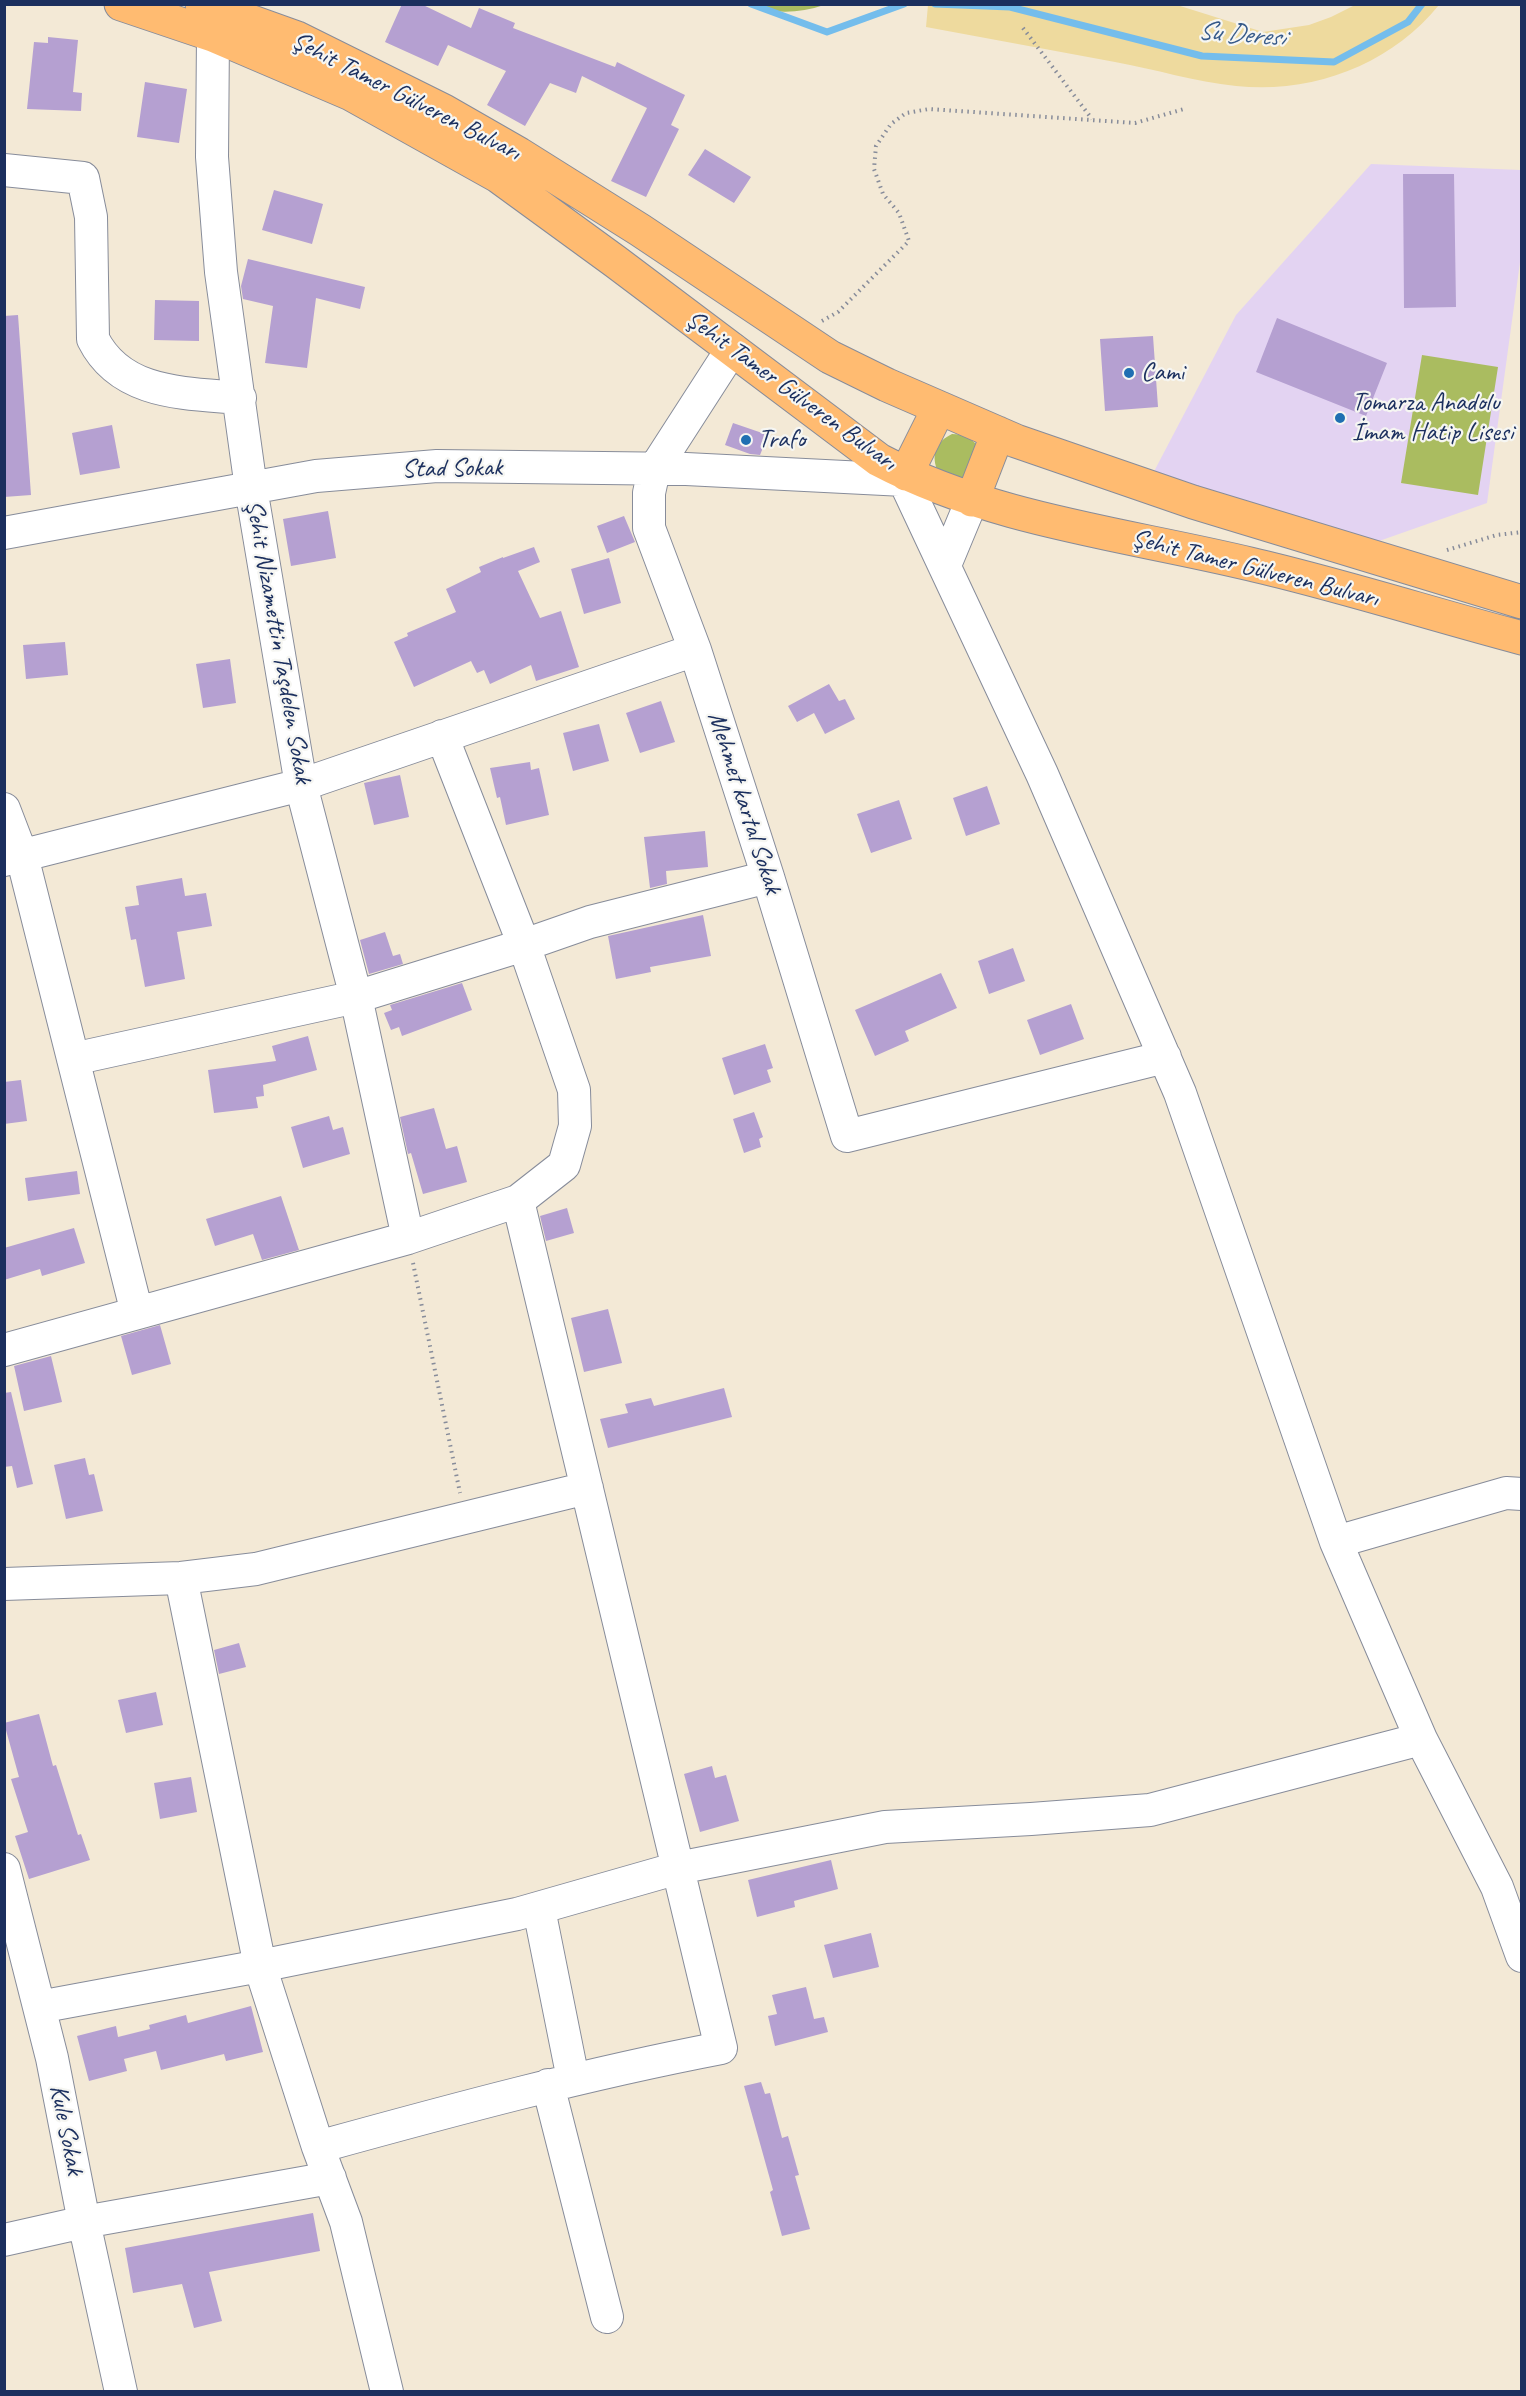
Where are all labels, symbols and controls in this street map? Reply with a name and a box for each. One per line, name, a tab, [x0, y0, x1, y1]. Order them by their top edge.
water label: Su Deresi	[1196, 15, 1286, 55]
street label: Şehit Tamer Gülveren Bulvarı	[286, 26, 526, 168]
street label: Şehit Tamer Gülveren Bulvarı	[679, 304, 903, 478]
place label: Cami	[1141, 357, 1184, 389]
marker: Cami	[1122, 366, 1136, 380]
place label: Tomarza Anadolu İmam Hatip Lisesi	[1352, 387, 1513, 448]
marker: Tomarza Anadolu İmam Hatip Lisesi	[1333, 411, 1347, 425]
place label: Trafo	[758, 424, 805, 456]
marker: Trafo	[739, 433, 753, 447]
street label: Stad Sokak	[401, 453, 503, 485]
street label: Şehit Nizamettin Taşdelen Sokak	[238, 498, 318, 786]
street label: Şehit Tamer Gülveren Bulvarı	[1128, 523, 1382, 615]
street label: Mehmet kartal Sokak	[700, 708, 788, 898]
street label: Kule Sokak	[42, 2082, 90, 2178]

